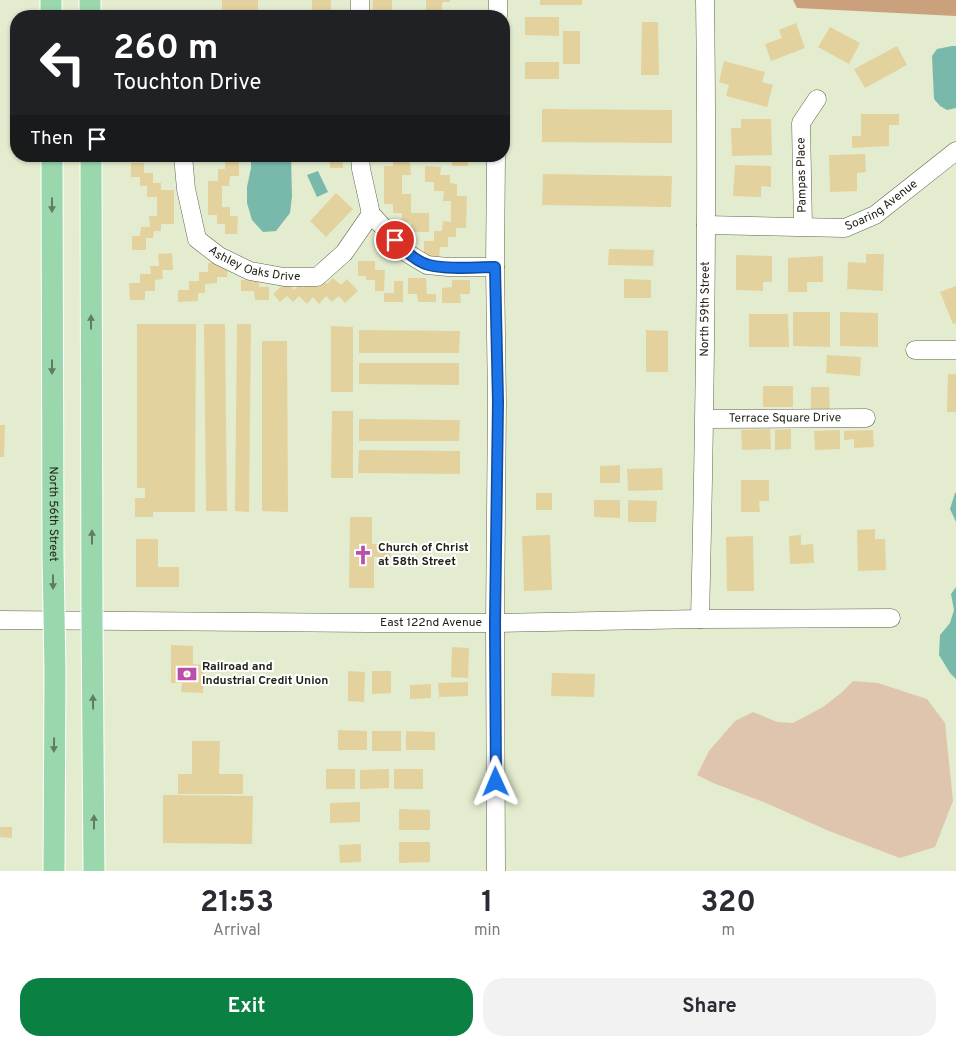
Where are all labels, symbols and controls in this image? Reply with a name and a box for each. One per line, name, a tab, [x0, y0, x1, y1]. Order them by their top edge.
text: 260 m	[113, 27, 218, 71]
icon: left	[30, 30, 95, 95]
text: Touchton Drive	[113, 70, 261, 97]
icon: arrive	[83, 125, 111, 153]
text: Then	[30, 127, 73, 151]
street label: Pampas Place	[793, 137, 811, 213]
street label: Soaring Avenue	[843, 176, 921, 235]
one-way arrow	[48, 197, 56, 213]
pin	[374, 219, 416, 261]
icon: arrive	[381, 226, 409, 254]
street label: Ashley Oaks Drive	[205, 243, 300, 285]
street label: North 59th Street	[697, 261, 714, 357]
one-way arrow	[87, 314, 95, 330]
one-way arrow	[48, 360, 56, 376]
street label: Terrace Square Drive	[729, 410, 841, 427]
street label: North 56th Street	[45, 466, 61, 562]
one-way arrow	[88, 529, 96, 545]
place label: Church of Christ at 58th Street	[378, 540, 469, 570]
church icon: Church of Christ at 58th Street	[352, 544, 374, 566]
one-way arrow	[49, 575, 57, 591]
street label: East 122nd Avenue	[380, 615, 482, 631]
place label: Railroad and Industrial Credit Union	[202, 659, 328, 689]
bank icon: Railroad and Industrial Credit Union	[176, 663, 198, 685]
one-way arrow	[89, 694, 97, 710]
one-way arrow	[50, 737, 58, 753]
position arrow	[469, 755, 521, 807]
one-way arrow	[90, 814, 98, 830]
text: 21:53	[200, 885, 274, 922]
text: 1	[481, 885, 493, 922]
text: 320	[701, 885, 756, 922]
text: Arrival	[213, 921, 261, 941]
text: min	[474, 921, 501, 941]
text: m	[721, 921, 735, 941]
button: Exit	[20, 978, 473, 1036]
button: Share	[483, 978, 936, 1036]

